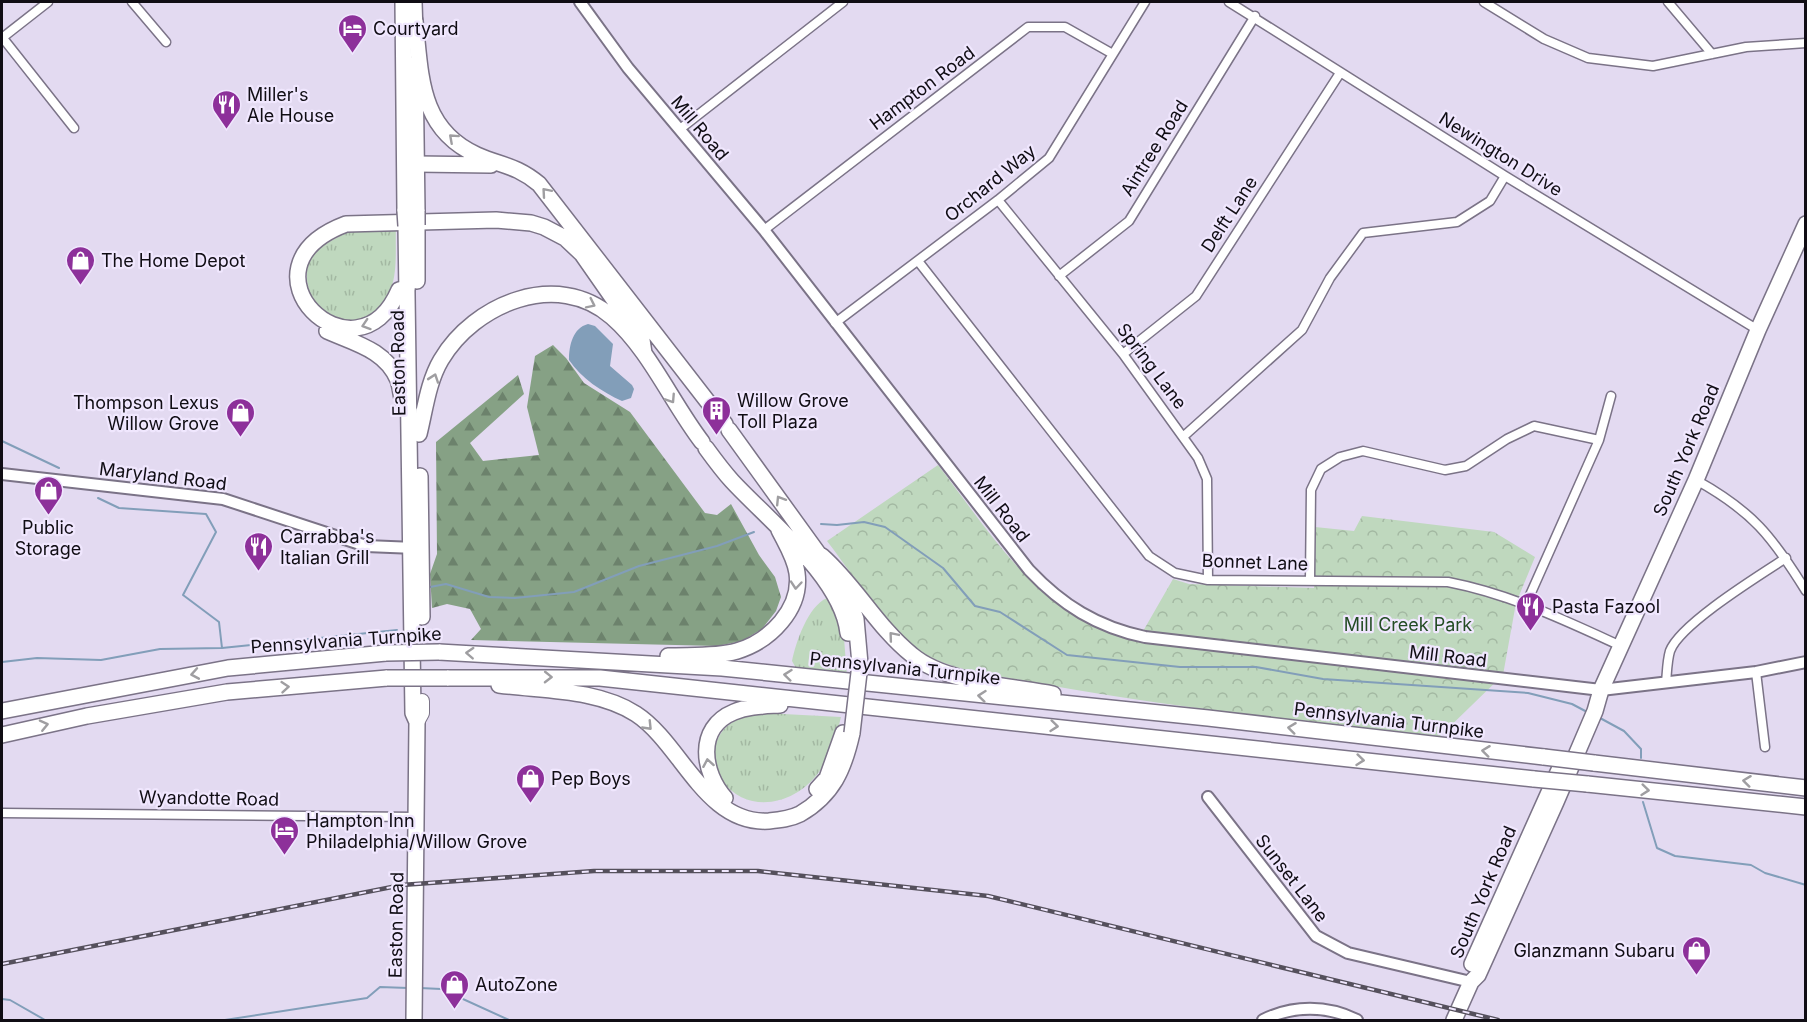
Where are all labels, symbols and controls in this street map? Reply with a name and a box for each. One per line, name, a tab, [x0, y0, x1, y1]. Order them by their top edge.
hotel icon: Courtyard	[336, 12, 368, 54]
place label: Courtyard	[373, 18, 459, 39]
street label: Hampton Road	[865, 42, 979, 134]
place label: Miller's Ale House	[247, 84, 334, 126]
restaurant icon: Miller's Ale House	[210, 88, 242, 130]
street label: Mill Road	[667, 91, 733, 165]
street label: Aintree Road	[1116, 96, 1192, 200]
street label: Newington Drive	[1435, 108, 1567, 200]
one-way arrow	[449, 134, 459, 145]
street label: Orchard Way	[940, 140, 1040, 226]
street label: Delft Lane	[1197, 172, 1261, 256]
one-way arrow	[543, 188, 554, 199]
shop icon: The Home Depot	[64, 244, 96, 286]
place label: The Home Depot	[101, 250, 246, 271]
one-way arrow	[585, 297, 596, 309]
street label: Easton Road	[387, 310, 409, 416]
one-way arrow	[361, 317, 371, 330]
street label: Spring Lane	[1113, 319, 1191, 413]
one-way arrow	[426, 373, 439, 383]
street label: South York Road	[1649, 381, 1723, 519]
place label: Willow Grove Toll Plaza	[737, 390, 849, 432]
place label: Thompson Lexus Willow Grove	[73, 392, 219, 434]
one-way arrow	[664, 392, 675, 403]
building icon: Willow Grove Toll Plaza	[700, 394, 732, 436]
shop icon: Thompson Lexus Willow Grove	[224, 396, 256, 438]
street label: Maryland Road	[98, 458, 228, 494]
street label: Mill Road	[970, 472, 1034, 546]
shop icon: Public Storage	[32, 474, 64, 516]
one-way arrow	[776, 496, 788, 506]
place label: Public Storage	[15, 517, 81, 559]
place label: Carrabba's Italian Grill	[280, 526, 374, 568]
restaurant icon: Carrabba's Italian Grill	[243, 530, 275, 572]
street label: Bonnet Lane	[1201, 550, 1309, 574]
one-way arrow	[790, 580, 803, 589]
restaurant icon: Pasta Fazool	[1515, 590, 1547, 632]
place label: Pasta Fazool	[1552, 596, 1660, 617]
park label: Mill Creek Park	[1344, 614, 1472, 635]
street label: Pennsylvania Turnpike	[250, 623, 442, 657]
one-way arrow	[889, 632, 900, 643]
street label: Mill Road	[1408, 641, 1488, 671]
one-way arrow	[466, 647, 475, 660]
street label: Pennsylvania Turnpike	[809, 648, 1001, 688]
one-way arrow	[191, 667, 201, 680]
one-way arrow	[784, 669, 793, 682]
one-way arrow	[543, 671, 552, 683]
one-way arrow	[281, 681, 290, 694]
one-way arrow	[978, 690, 987, 702]
street label: Pennsylvania Turnpike	[1293, 698, 1485, 742]
one-way arrow	[641, 718, 652, 729]
one-way arrow	[39, 719, 49, 732]
one-way arrow	[1050, 719, 1059, 731]
one-way arrow	[1288, 723, 1297, 735]
one-way arrow	[1481, 745, 1490, 757]
one-way arrow	[1355, 753, 1364, 765]
one-way arrow	[702, 758, 714, 768]
shop icon: Pep Boys	[514, 762, 546, 804]
place label: Pep Boys	[551, 768, 631, 789]
one-way arrow	[1743, 775, 1752, 788]
one-way arrow	[1640, 783, 1649, 796]
street label: Wyandotte Road	[139, 786, 279, 810]
place label: Hampton Inn Philadelphia/Willow Grove	[306, 810, 527, 852]
hotel icon: Hampton Inn Philadelphia/Willow Grove	[269, 814, 301, 856]
street label: South York Road	[1446, 823, 1520, 961]
street label: Sunset Lane	[1251, 830, 1333, 926]
street label: Easton Road	[385, 872, 407, 978]
shop icon: Glanzmann Subaru	[1680, 934, 1712, 976]
place label: Glanzmann Subaru	[1513, 940, 1675, 961]
shop icon: AutoZone	[438, 968, 470, 1010]
place label: AutoZone	[475, 974, 558, 995]

